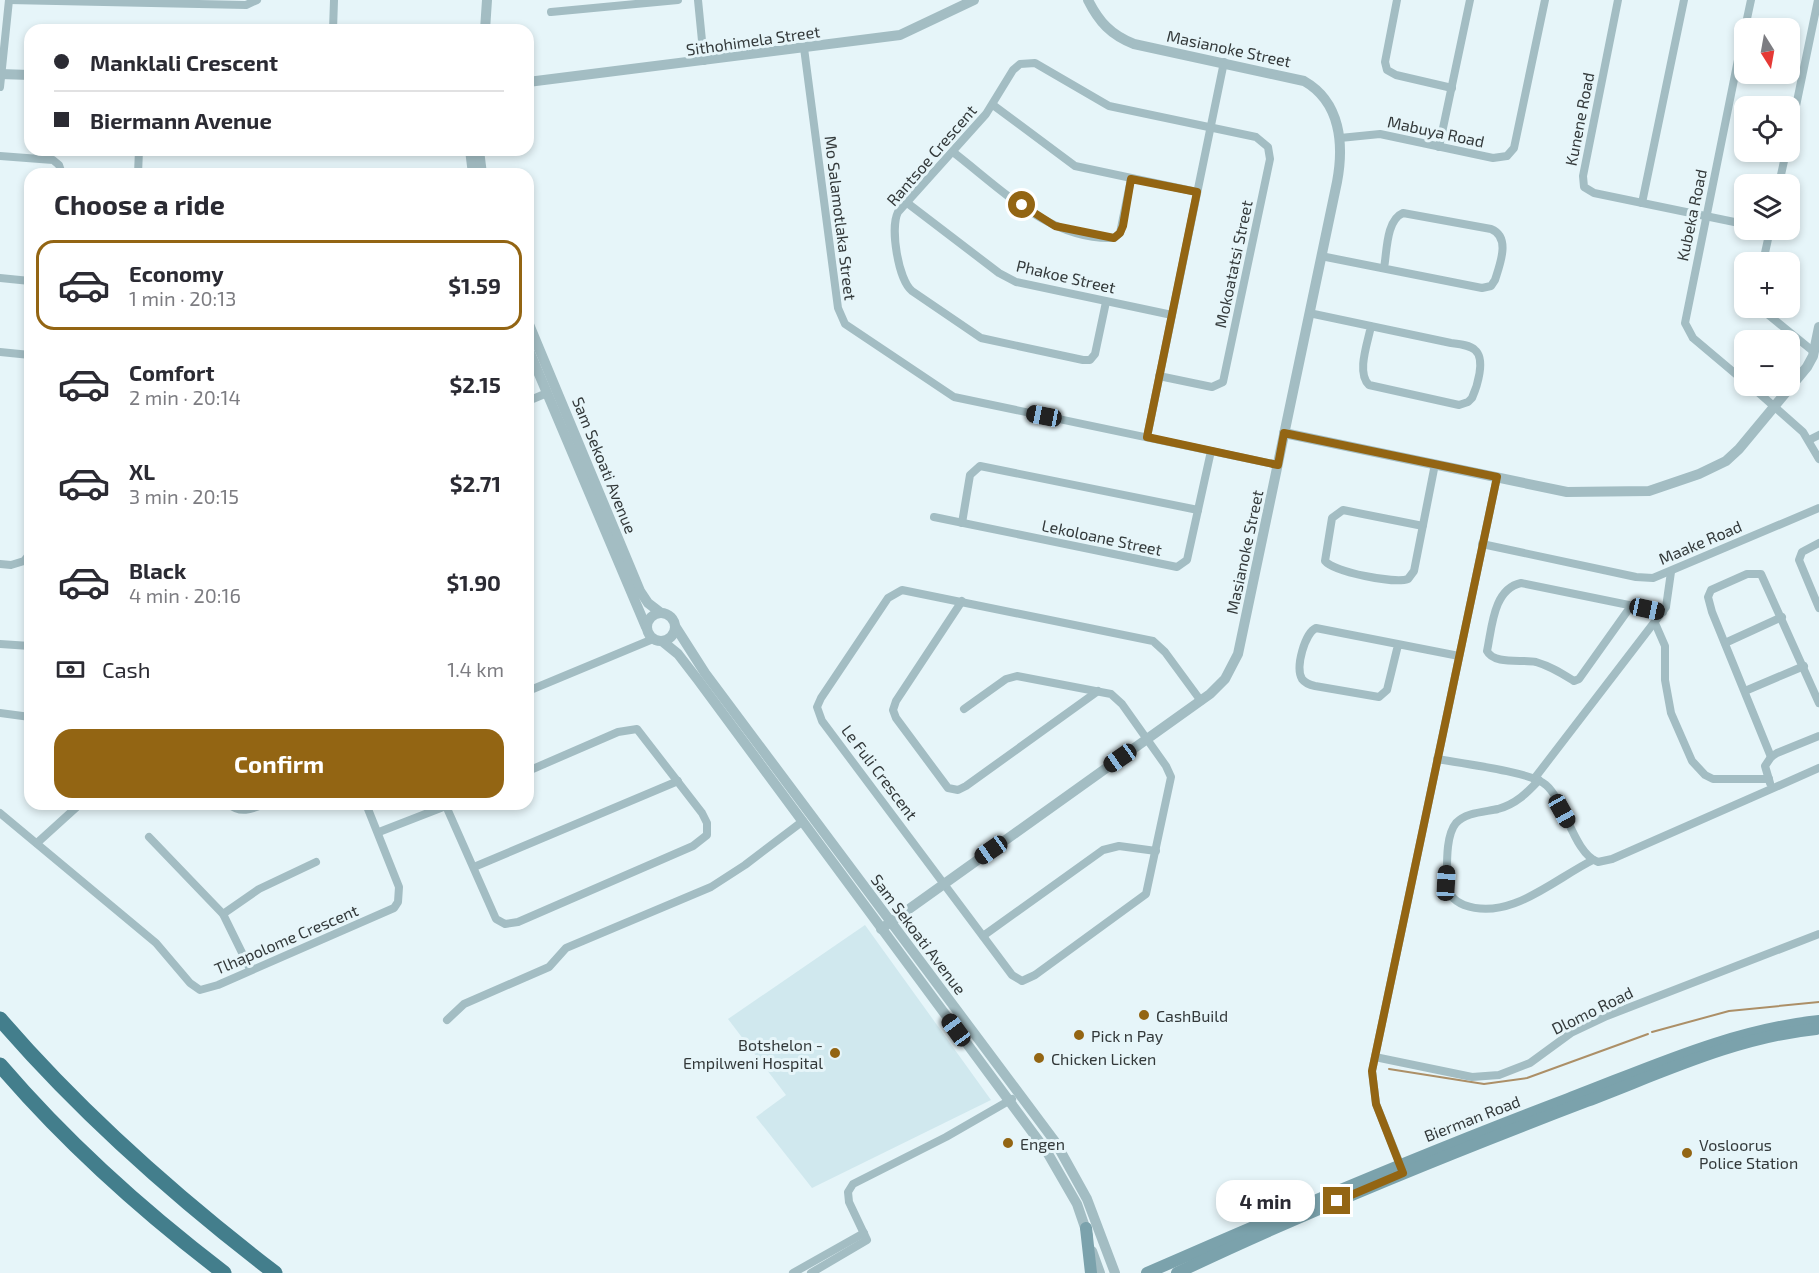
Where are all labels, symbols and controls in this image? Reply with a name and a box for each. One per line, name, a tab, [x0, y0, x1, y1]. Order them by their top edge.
north arrow	[1734, 18, 1800, 84]
map controls	[1734, 18, 1800, 396]
street label: Sithohimela Street	[685, 21, 821, 59]
street label: Masianoke Street	[1165, 26, 1293, 70]
text: Manklali Crescent	[90, 49, 278, 75]
street label: Kunene Road	[1561, 71, 1597, 167]
button: locate	[1734, 96, 1800, 162]
street label: Rantsoe Crescent	[882, 101, 980, 209]
text: Biermann Avenue	[90, 107, 272, 133]
street label: Mabuya Road	[1386, 111, 1486, 151]
street label: Mo Salamotlaka Street	[821, 135, 861, 301]
street label: Kubeka Road	[1672, 167, 1710, 263]
button: layers	[1734, 174, 1800, 240]
text: Choose a ride	[54, 188, 225, 220]
route start	[1008, 191, 1035, 218]
street label: Mokoatatsi Street	[1210, 198, 1256, 330]
button: +	[1734, 252, 1800, 318]
street label: Phakoe Street	[1015, 255, 1117, 297]
icon: car	[57, 258, 111, 312]
text: Economy	[129, 260, 224, 286]
text: $1.59	[448, 272, 501, 298]
text: 1 min · 20:13	[129, 286, 236, 310]
button: −	[1734, 330, 1800, 396]
icon: car	[57, 357, 111, 411]
text: Comfort	[129, 359, 214, 385]
text: $2.15	[449, 371, 501, 397]
text: 2 min · 20:14	[129, 385, 241, 409]
street label: Sam Sekoati Avenue	[569, 394, 641, 536]
car	[1025, 404, 1063, 428]
icon: car	[57, 456, 111, 510]
text: XL	[129, 458, 155, 484]
text: $2.71	[450, 470, 501, 496]
text: 3 min · 20:15	[129, 484, 239, 508]
street label: Masianoke Street	[1222, 488, 1266, 616]
street label: Lekoloane Street	[1040, 515, 1164, 559]
street label: Maake Road	[1656, 516, 1744, 568]
icon: car	[57, 555, 111, 609]
text: Black	[129, 557, 186, 583]
text: $1.90	[447, 569, 501, 595]
text: 4 min · 20:16	[129, 583, 241, 607]
car	[1628, 596, 1666, 622]
icon: cash	[54, 653, 87, 686]
text: Cash	[102, 656, 151, 682]
text: 1.4 km	[447, 657, 504, 681]
street label: Le Fuli Crescent	[838, 721, 922, 823]
button: Confirm	[54, 729, 504, 798]
car	[1100, 740, 1140, 776]
car	[1545, 791, 1579, 831]
car	[971, 832, 1011, 868]
car	[1436, 865, 1456, 901]
street label: Sam Sekoati Avenue	[868, 870, 970, 998]
street label: Tlhapolome Crescent	[211, 900, 361, 978]
street label: Dlomo Road	[1548, 982, 1636, 1038]
place label: CashBuild	[1156, 1006, 1228, 1025]
marker: CashBuild	[1137, 1008, 1151, 1022]
car	[938, 1010, 974, 1050]
place label: Pick n Pay	[1091, 1026, 1164, 1045]
marker: Pick n Pay	[1072, 1028, 1086, 1042]
place label: Botshelon - Empilweni Hospital	[683, 1035, 823, 1072]
marker: Botshelon - Empilweni Hospital	[828, 1046, 842, 1060]
place label: Chicken Licken	[1051, 1049, 1156, 1068]
marker: Chicken Licken	[1032, 1051, 1046, 1065]
street label: Bierman Road	[1421, 1091, 1523, 1145]
place label: Engen	[1020, 1134, 1065, 1153]
place label: Vosloorus Police Station	[1699, 1135, 1798, 1172]
marker: Engen	[1001, 1136, 1015, 1150]
marker: Vosloorus Police Station	[1680, 1146, 1694, 1160]
callout: 4 min	[1217, 1180, 1316, 1222]
route end	[1323, 1187, 1350, 1214]
text: 4 min	[1239, 1189, 1292, 1213]

